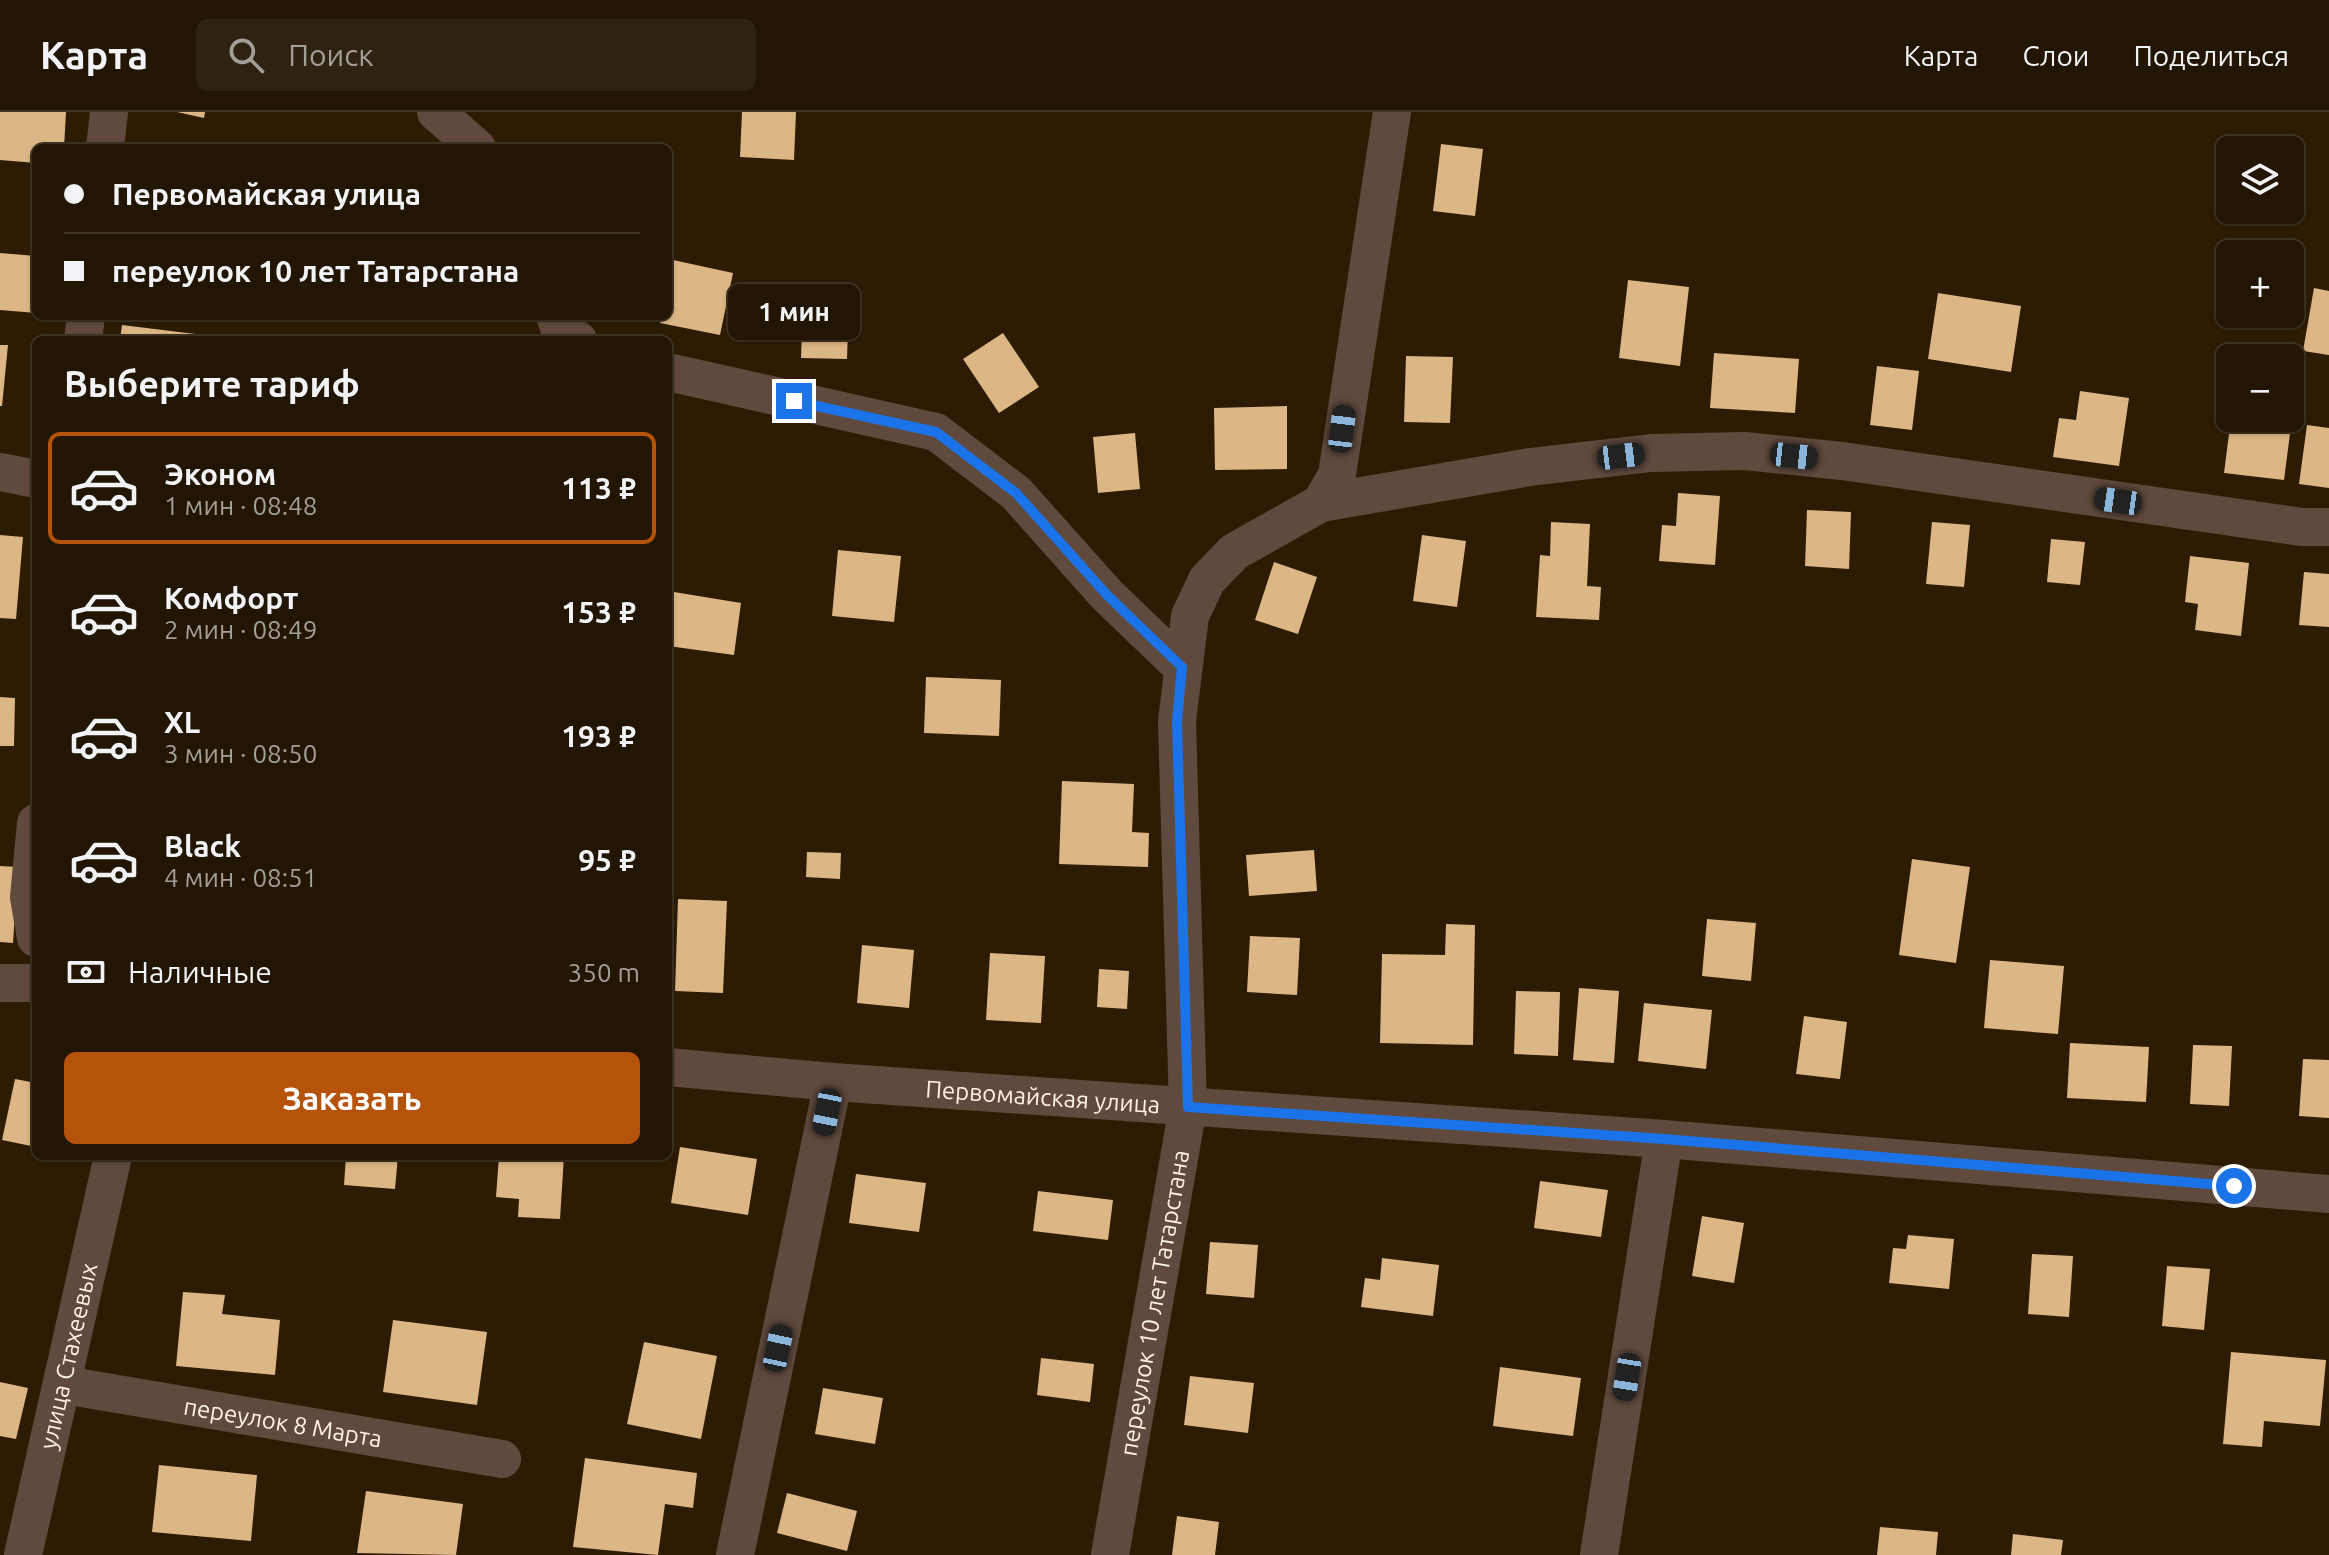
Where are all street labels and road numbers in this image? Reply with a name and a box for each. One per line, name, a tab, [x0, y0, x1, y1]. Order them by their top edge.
street label: Первомайская улица	[925, 1075, 1161, 1118]
street label: переулок 10 лет Татарстана	[1114, 1148, 1194, 1458]
street label: улица Стахеевых	[34, 1260, 102, 1452]
street label: переулок 8 Марта	[182, 1392, 384, 1452]

